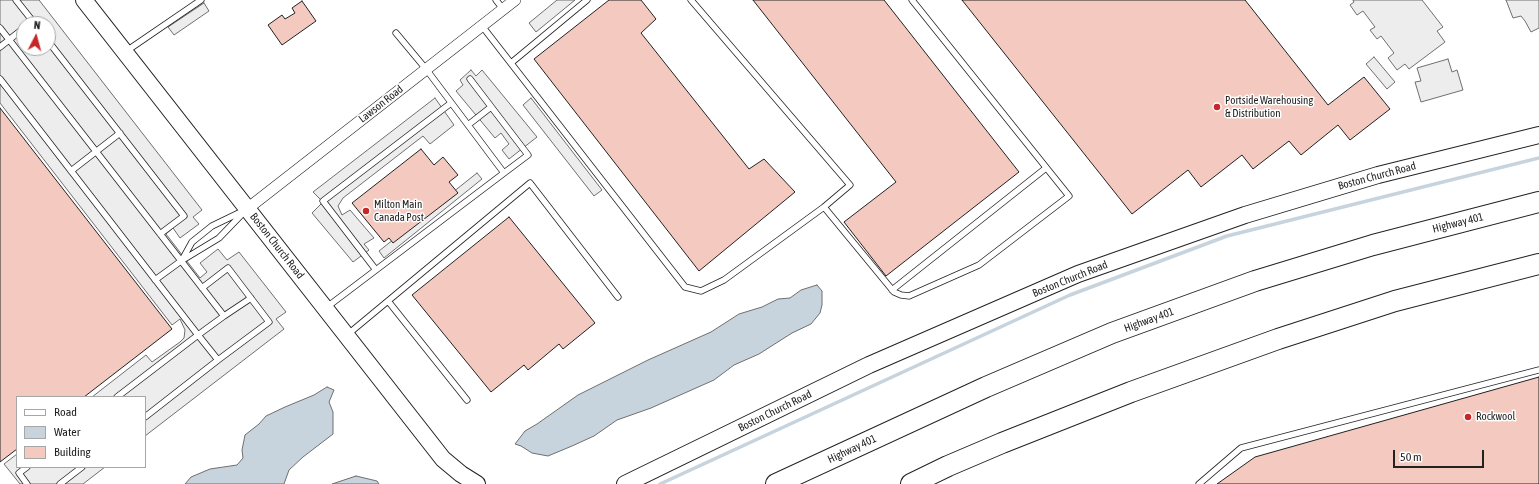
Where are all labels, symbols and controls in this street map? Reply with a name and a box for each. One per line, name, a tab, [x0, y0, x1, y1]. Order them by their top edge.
north arrow	[16, 16, 56, 56]
text: N	[33, 19, 41, 31]
street label: Lawson Road	[356, 83, 406, 125]
place label: Portside Warehousing & Distribution	[1225, 94, 1313, 120]
marker: Portside Warehousing & Distribution	[1212, 102, 1222, 112]
street label: Boston Church Road	[1337, 159, 1417, 193]
place label: Milton Main Canada Post	[374, 198, 424, 224]
marker: Milton Main Canada Post	[361, 206, 371, 216]
street label: Boston Church Road	[247, 210, 307, 282]
street label: Highway 401	[1431, 210, 1485, 236]
street label: Boston Church Road	[1030, 258, 1110, 300]
street label: Highway 401	[1122, 305, 1176, 335]
street label: Boston Church Road	[736, 388, 814, 434]
legend	[16, 396, 146, 468]
text: Road	[54, 405, 77, 419]
place label: Rockwool	[1476, 410, 1515, 424]
marker: Rockwool	[1463, 412, 1473, 422]
text: Water	[54, 425, 80, 439]
street label: Highway 401	[826, 432, 878, 466]
scale bar	[1395, 442, 1486, 468]
text: Building	[54, 445, 91, 459]
text: 50 m	[1400, 450, 1422, 464]

